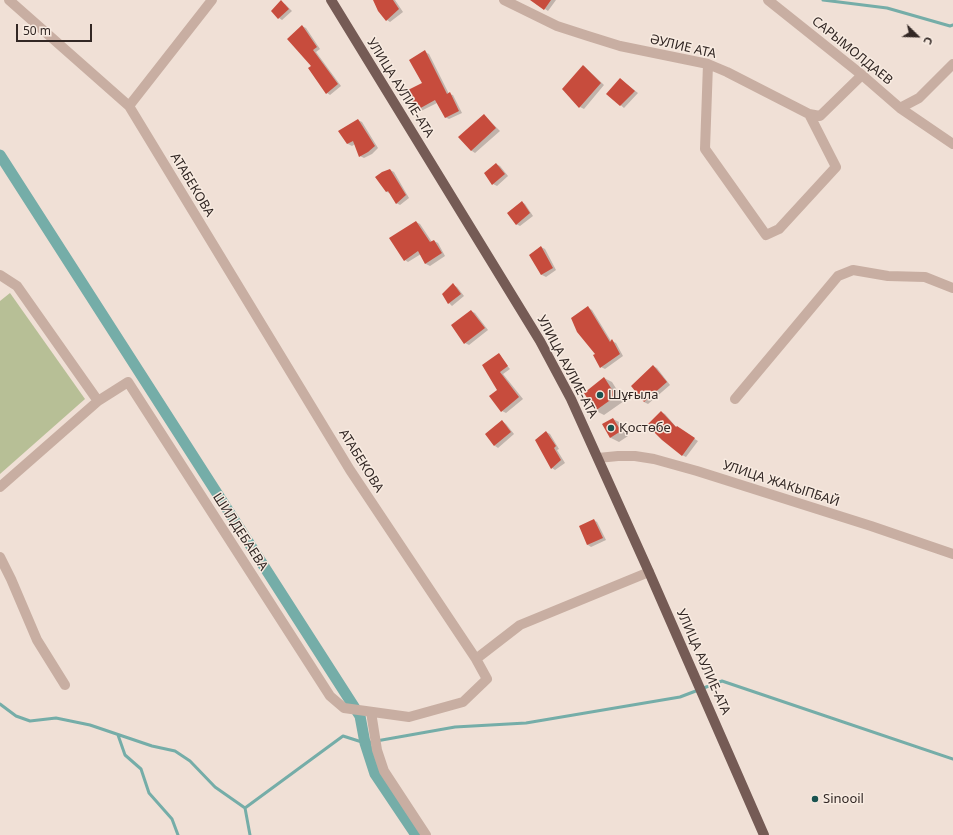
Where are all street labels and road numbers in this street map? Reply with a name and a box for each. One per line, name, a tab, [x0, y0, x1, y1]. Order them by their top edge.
street label: САРЫМОЛДАЕВ	[808, 14, 896, 88]
street label: ӘУЛИЕ АТА	[648, 32, 718, 62]
street label: УЛИЦА АУЛИЕ-АТА	[363, 35, 437, 141]
street label: АТАБЕКОВА	[167, 150, 217, 220]
street label: УЛИЦА АУЛИЕ-АТА	[533, 313, 601, 421]
street label: АТАБЕКОВА	[335, 426, 387, 496]
street label: УЛИЦА ЖАКЫПБАЙ	[721, 458, 841, 510]
street label: ШИЛДЕБАЕВА	[209, 490, 271, 574]
street label: УЛИЦА АУЛИЕ-АТА	[673, 607, 733, 717]

